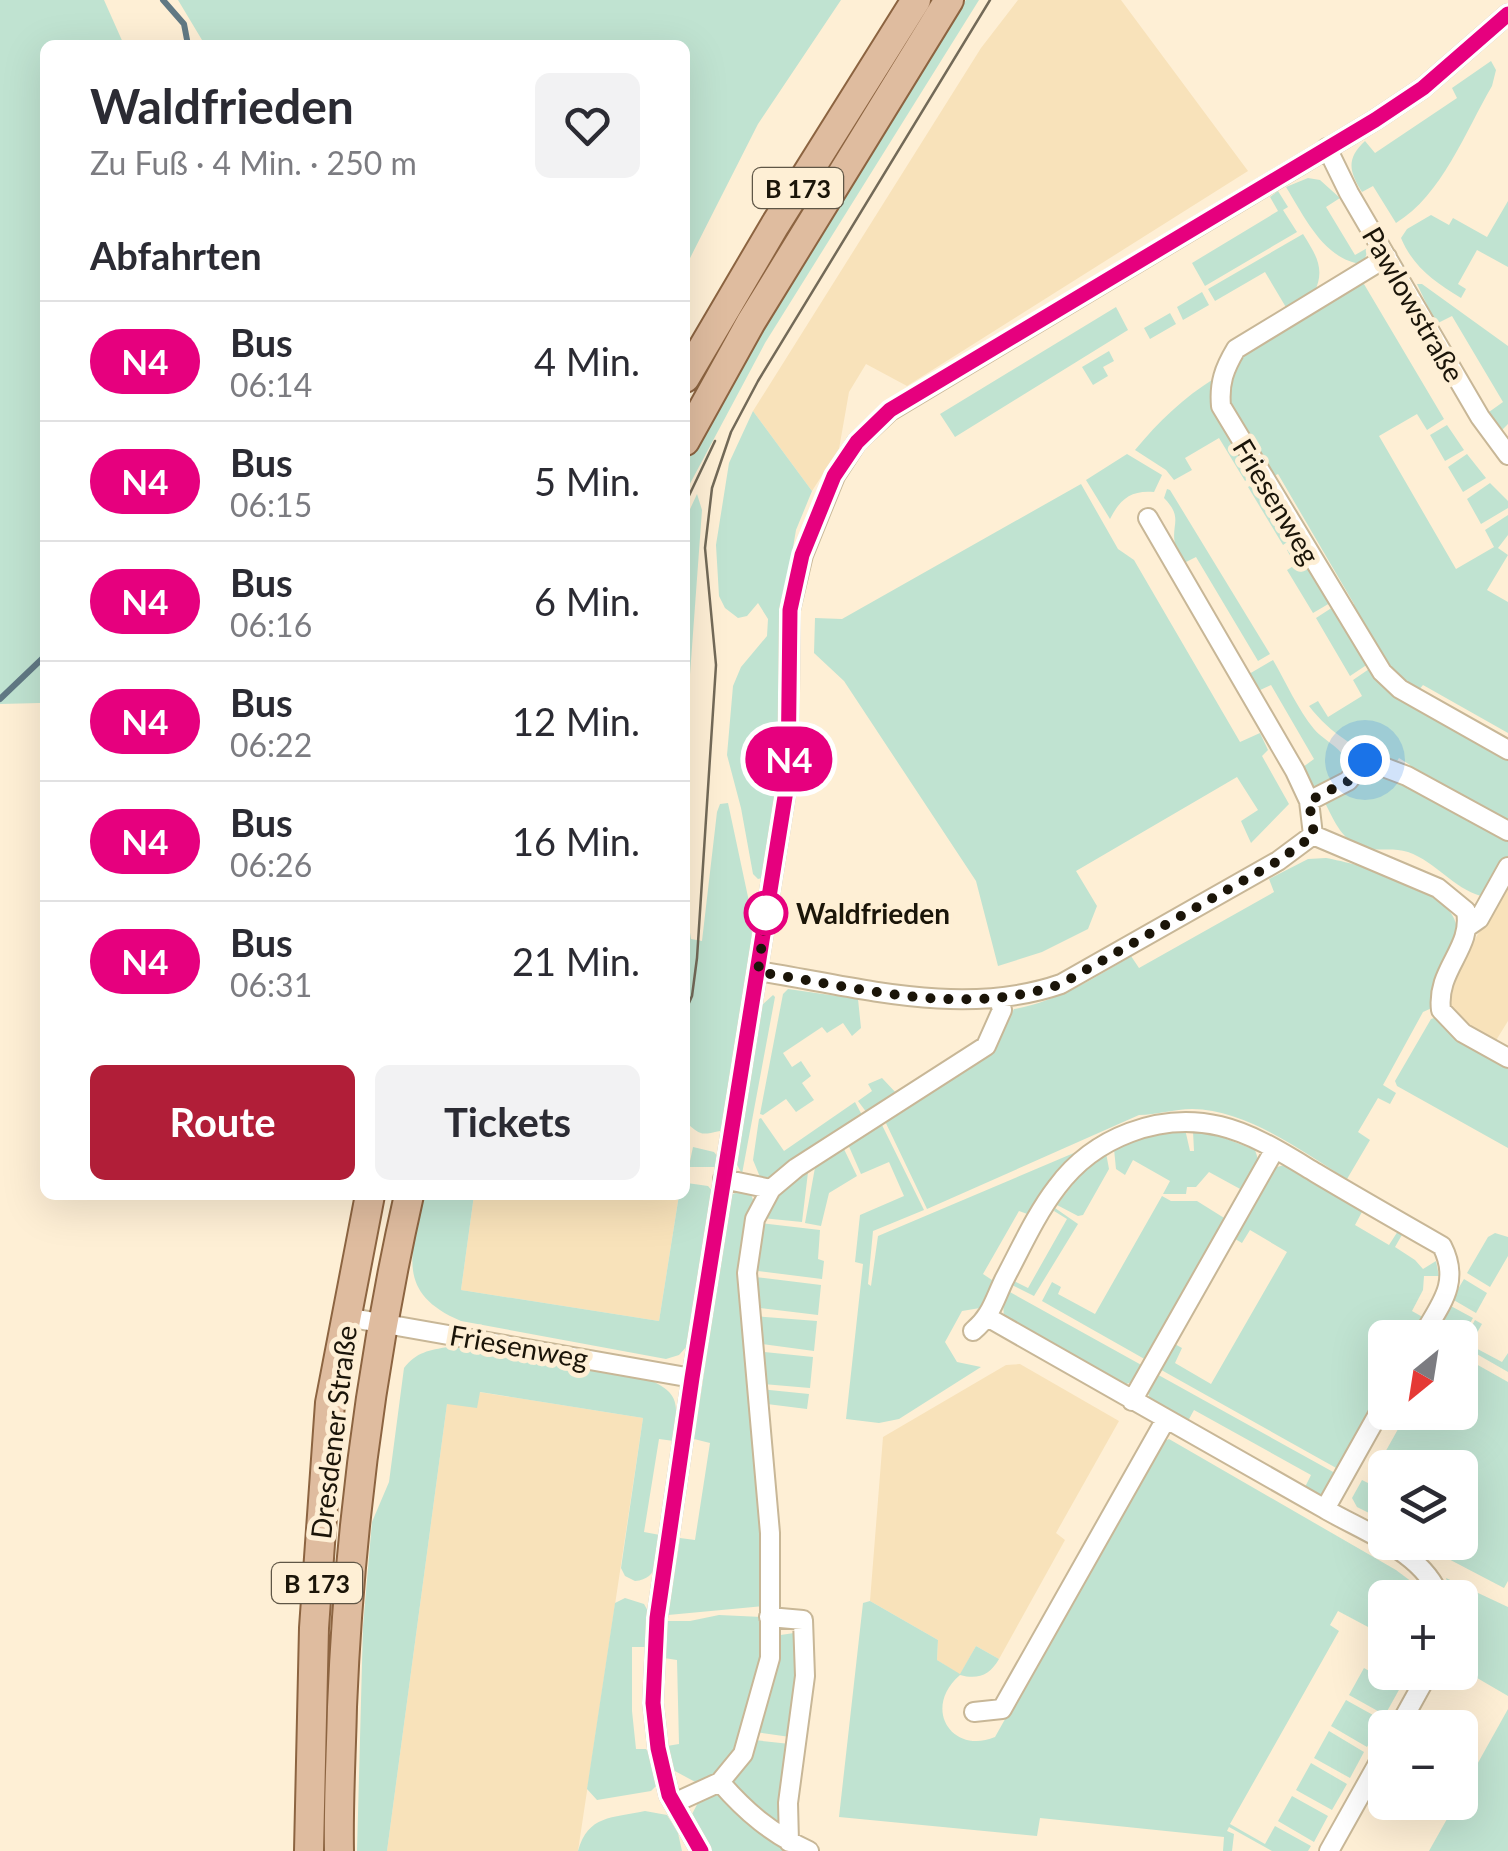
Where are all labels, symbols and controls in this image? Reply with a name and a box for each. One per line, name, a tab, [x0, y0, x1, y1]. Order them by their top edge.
button: heart	[535, 73, 640, 178]
text: Waldfrieden	[90, 77, 354, 134]
text: Zu Fuß · 4 Min. · 250 m	[90, 143, 417, 182]
road number: B 173	[753, 168, 843, 208]
street label: Pawlowstraße	[1356, 220, 1472, 388]
text: Abfahrten	[90, 232, 262, 278]
text: Bus	[230, 319, 293, 365]
text: 4 Min.	[534, 338, 640, 384]
text: N4	[121, 340, 169, 382]
text: 06:14	[230, 365, 312, 404]
street label: Friesenweg	[1226, 432, 1328, 570]
text: Bus	[230, 439, 293, 485]
text: 5 Min.	[534, 458, 640, 504]
text: N4	[121, 460, 169, 502]
text: 06:15	[230, 485, 312, 524]
text: Bus	[230, 559, 293, 605]
text: 6 Min.	[534, 578, 640, 624]
text: N4	[121, 580, 169, 622]
text: 06:16	[230, 605, 312, 644]
text: Bus	[230, 679, 293, 725]
text: 12 Min.	[512, 698, 640, 744]
text: N4	[121, 700, 169, 742]
text: 06:22	[230, 725, 312, 764]
line badge: N4	[744, 726, 834, 792]
your location	[1340, 735, 1390, 785]
text: N4	[765, 738, 813, 780]
text: Bus	[230, 799, 293, 845]
text: 16 Min.	[512, 818, 640, 864]
text: N4	[121, 820, 169, 862]
text: 06:26	[230, 845, 312, 884]
marker: Waldfrieden	[745, 892, 787, 934]
place label: Waldfrieden	[796, 896, 950, 930]
text: Bus	[230, 919, 293, 965]
text: 21 Min.	[512, 938, 640, 984]
text: N4	[121, 940, 169, 982]
text: 06:31	[230, 965, 312, 1004]
button: Route	[90, 1065, 355, 1180]
button: Tickets	[375, 1065, 640, 1180]
street label: Friesenweg	[447, 1317, 591, 1375]
north arrow	[1368, 1320, 1478, 1430]
map controls	[1368, 1320, 1478, 1820]
street label: Dresdener Straße	[303, 1323, 363, 1541]
button: layers	[1368, 1450, 1478, 1560]
road number: B 173	[272, 1563, 362, 1603]
button: +	[1368, 1580, 1478, 1690]
button: −	[1368, 1710, 1478, 1820]

